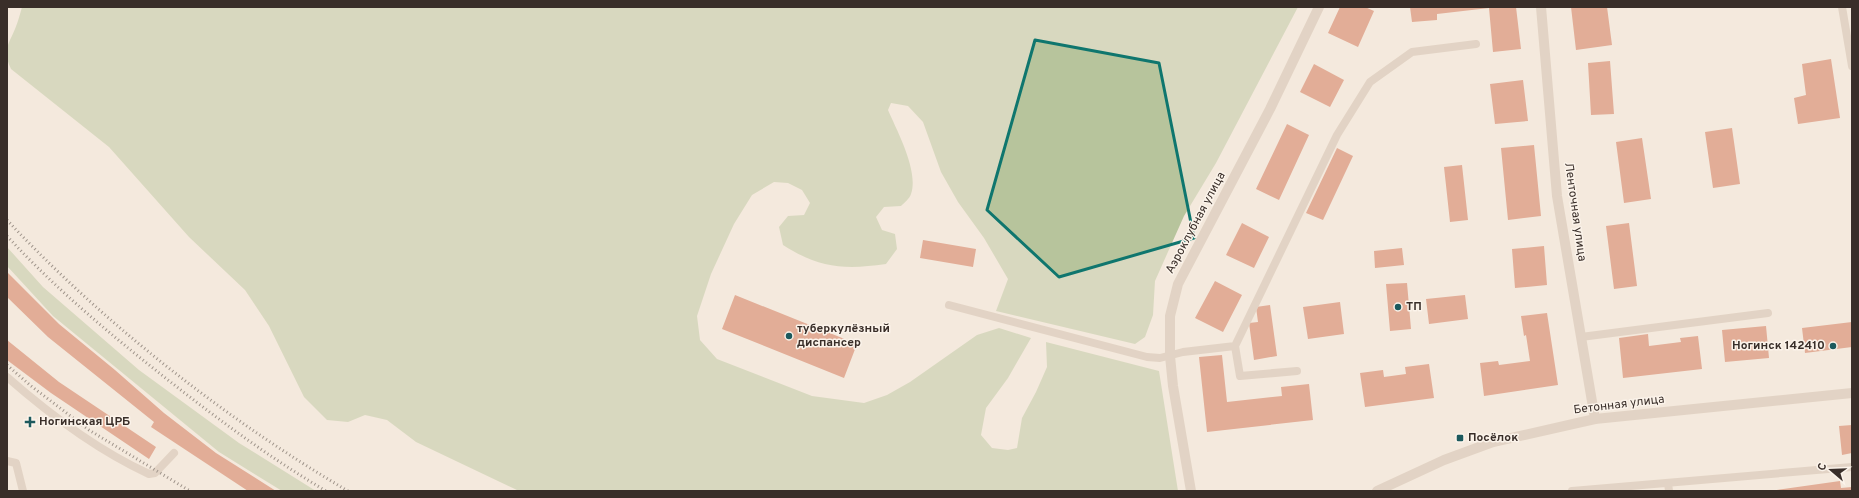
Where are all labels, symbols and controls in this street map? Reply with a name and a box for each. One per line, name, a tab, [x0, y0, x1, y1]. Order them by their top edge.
street label: Ленточная улица	[1560, 161, 1590, 263]
street label: Аэроклубная улица	[1162, 169, 1230, 277]
place label: ТП	[1406, 299, 1422, 315]
marker: ТП	[1393, 302, 1403, 312]
place label: туберкулёзный диспансер	[797, 321, 890, 351]
marker: туберкулёзный диспансер	[784, 331, 794, 341]
place label: Ногинск 142410	[1732, 338, 1825, 354]
marker: Ногинск 142410	[1828, 341, 1838, 351]
street label: Бетонная улица	[1573, 391, 1665, 419]
place label: Ногинская ЦРБ	[39, 414, 130, 430]
marker: Ногинская ЦРБ	[24, 416, 36, 428]
place label: Посёлок	[1468, 430, 1518, 446]
marker: Посёлок	[1455, 433, 1465, 443]
north arrow	[1811, 450, 1851, 490]
text: С	[1815, 461, 1830, 473]

